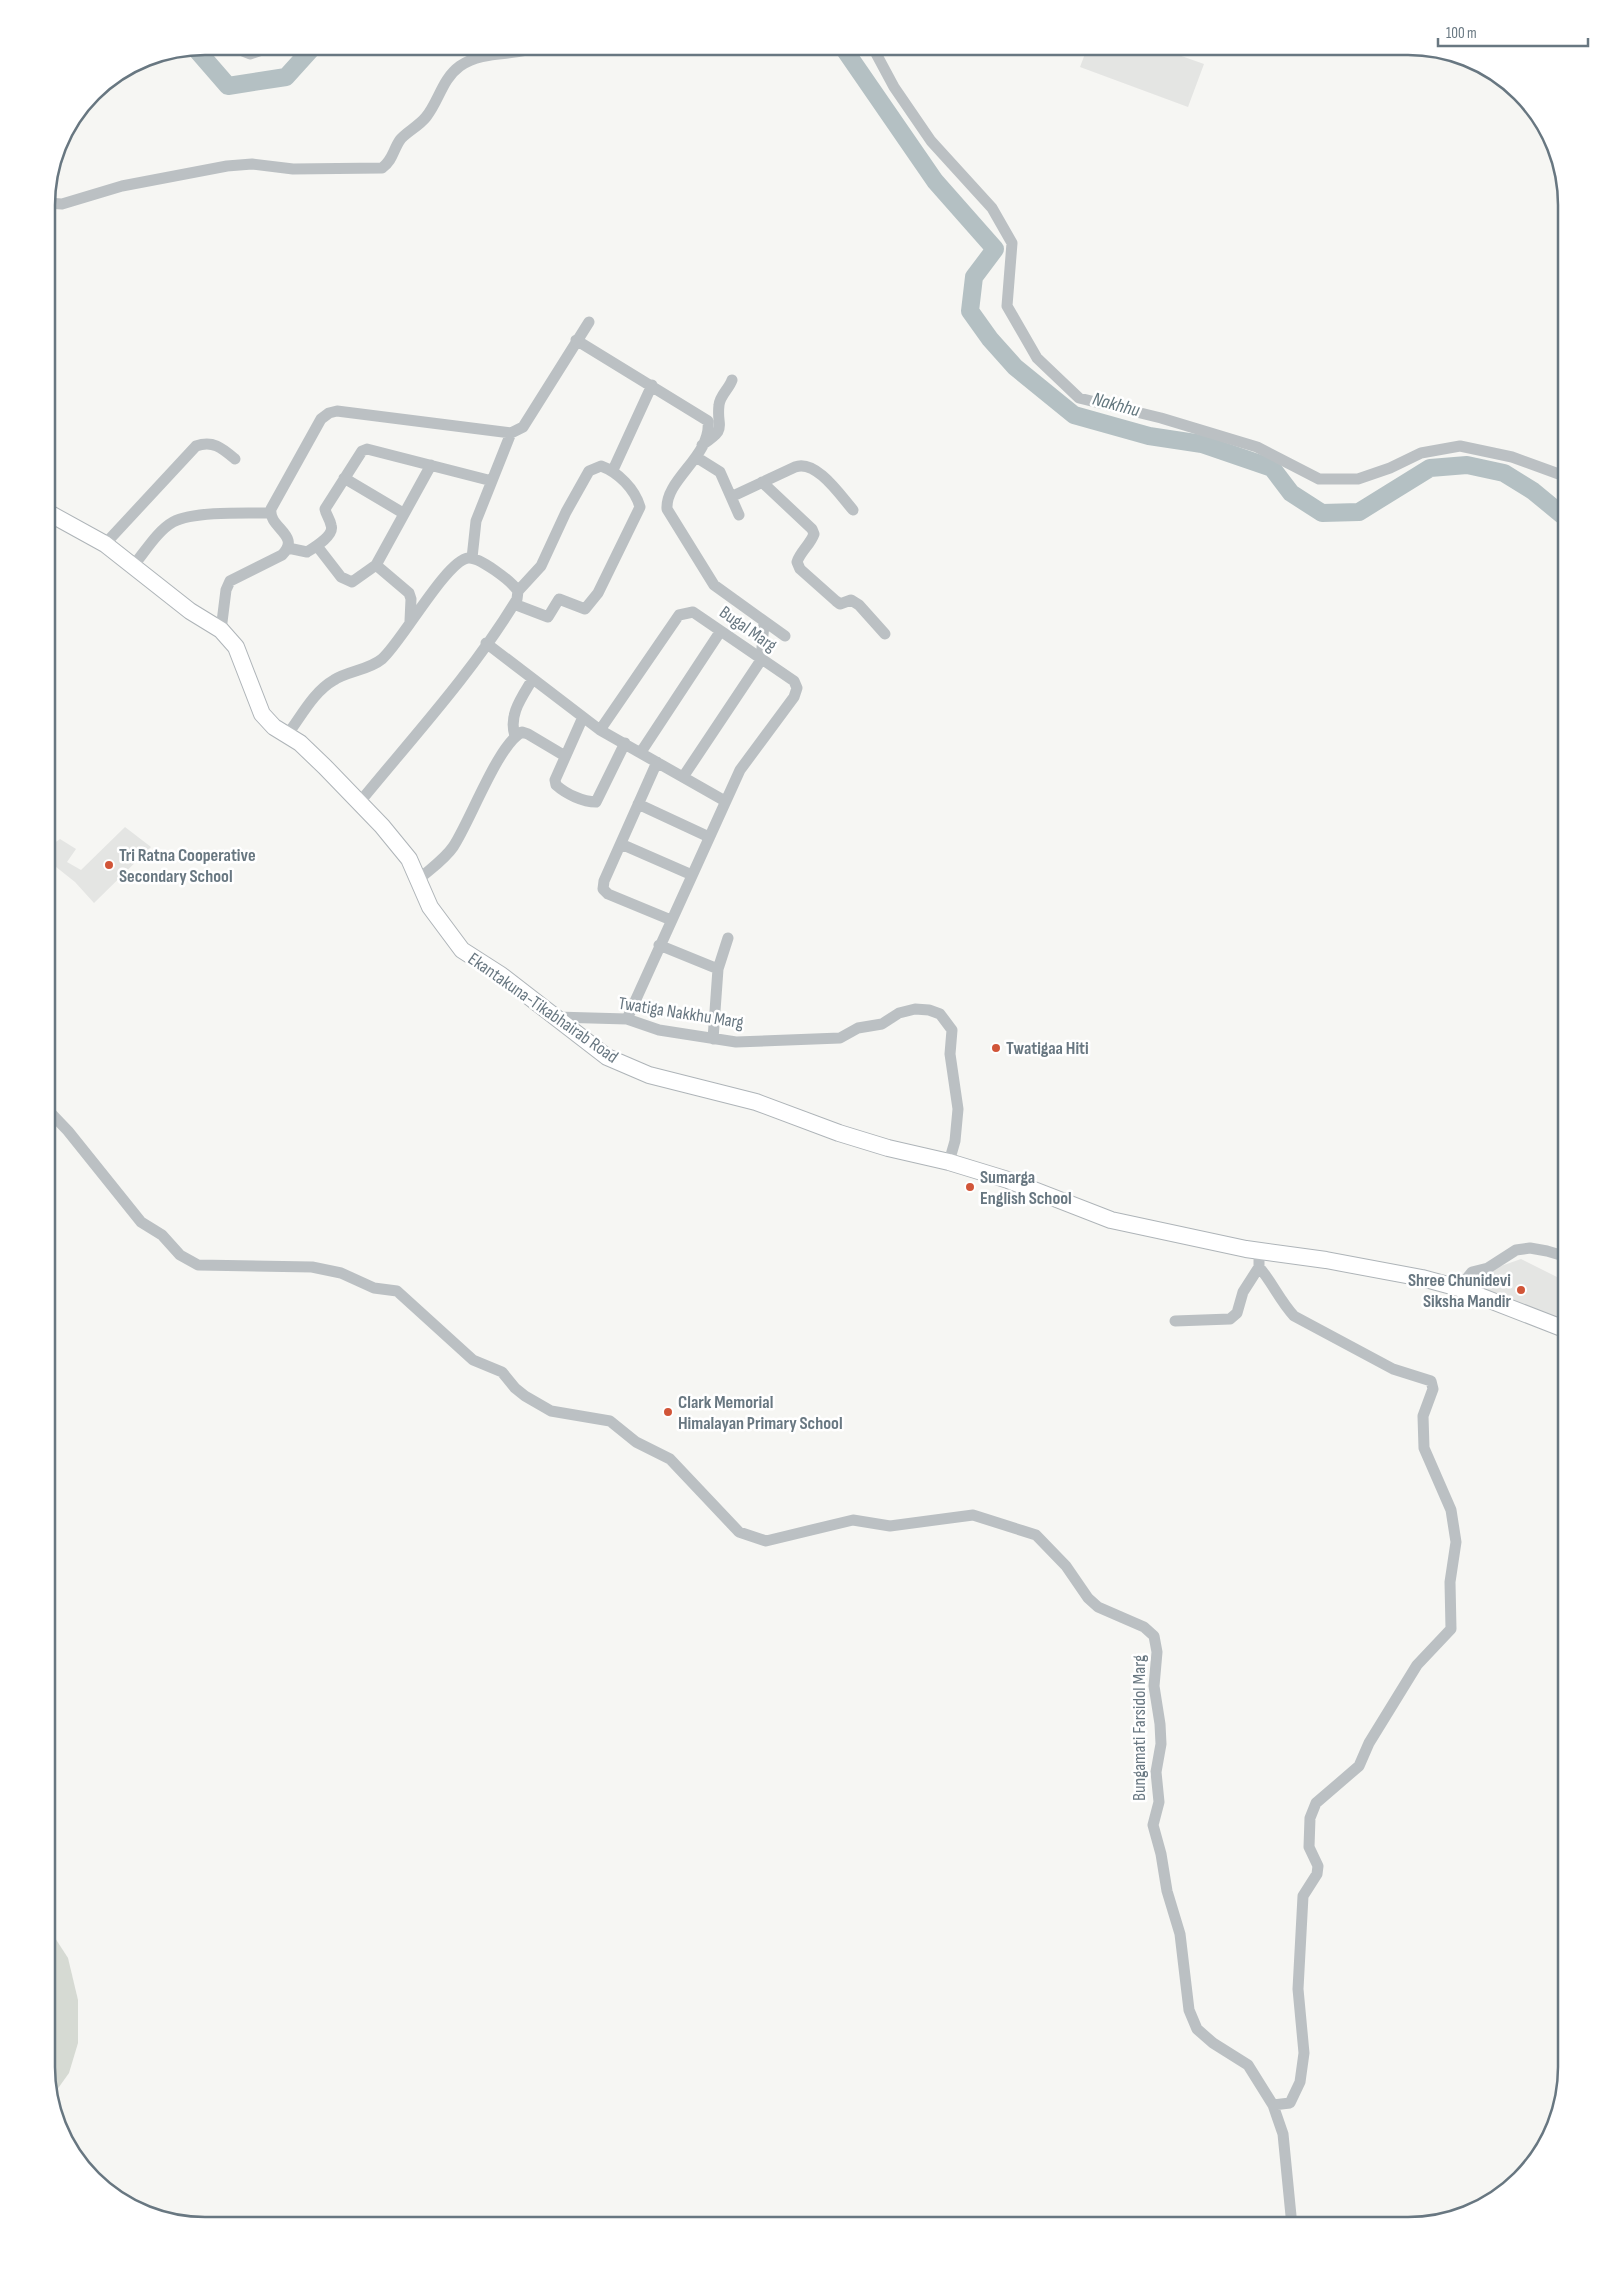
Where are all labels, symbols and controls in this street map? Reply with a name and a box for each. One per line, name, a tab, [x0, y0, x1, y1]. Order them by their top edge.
scale bar	[1438, 15, 1588, 47]
text: 100 m	[1446, 24, 1477, 43]
water label: Nakhhu	[1090, 388, 1142, 422]
street label: Bugal Marg	[715, 602, 781, 656]
place label: Tri Ratna Cooperative Secondary School	[119, 845, 256, 887]
marker: Tri Ratna Cooperative Secondary School	[103, 859, 115, 871]
street label: Ekantakuna-Tikabhairab Road	[464, 948, 622, 1068]
street label: Twatiga Nakkhu Marg	[617, 993, 745, 1033]
place label: Twatigaa Hiti	[1006, 1038, 1089, 1059]
marker: Twatigaa Hiti	[990, 1042, 1002, 1054]
place label: Sumarga English School	[980, 1167, 1072, 1209]
marker: Sumarga English School	[964, 1181, 976, 1193]
place label: Shree Chunidevi Siksha Mandir	[1408, 1270, 1511, 1312]
marker: Shree Chunidevi Siksha Mandir	[1515, 1284, 1527, 1296]
place label: Clark Memorial Himalayan Primary School	[678, 1392, 843, 1434]
marker: Clark Memorial Himalayan Primary School	[662, 1406, 674, 1418]
street label: Bungamati Farsidol Marg	[1129, 1655, 1150, 1801]

